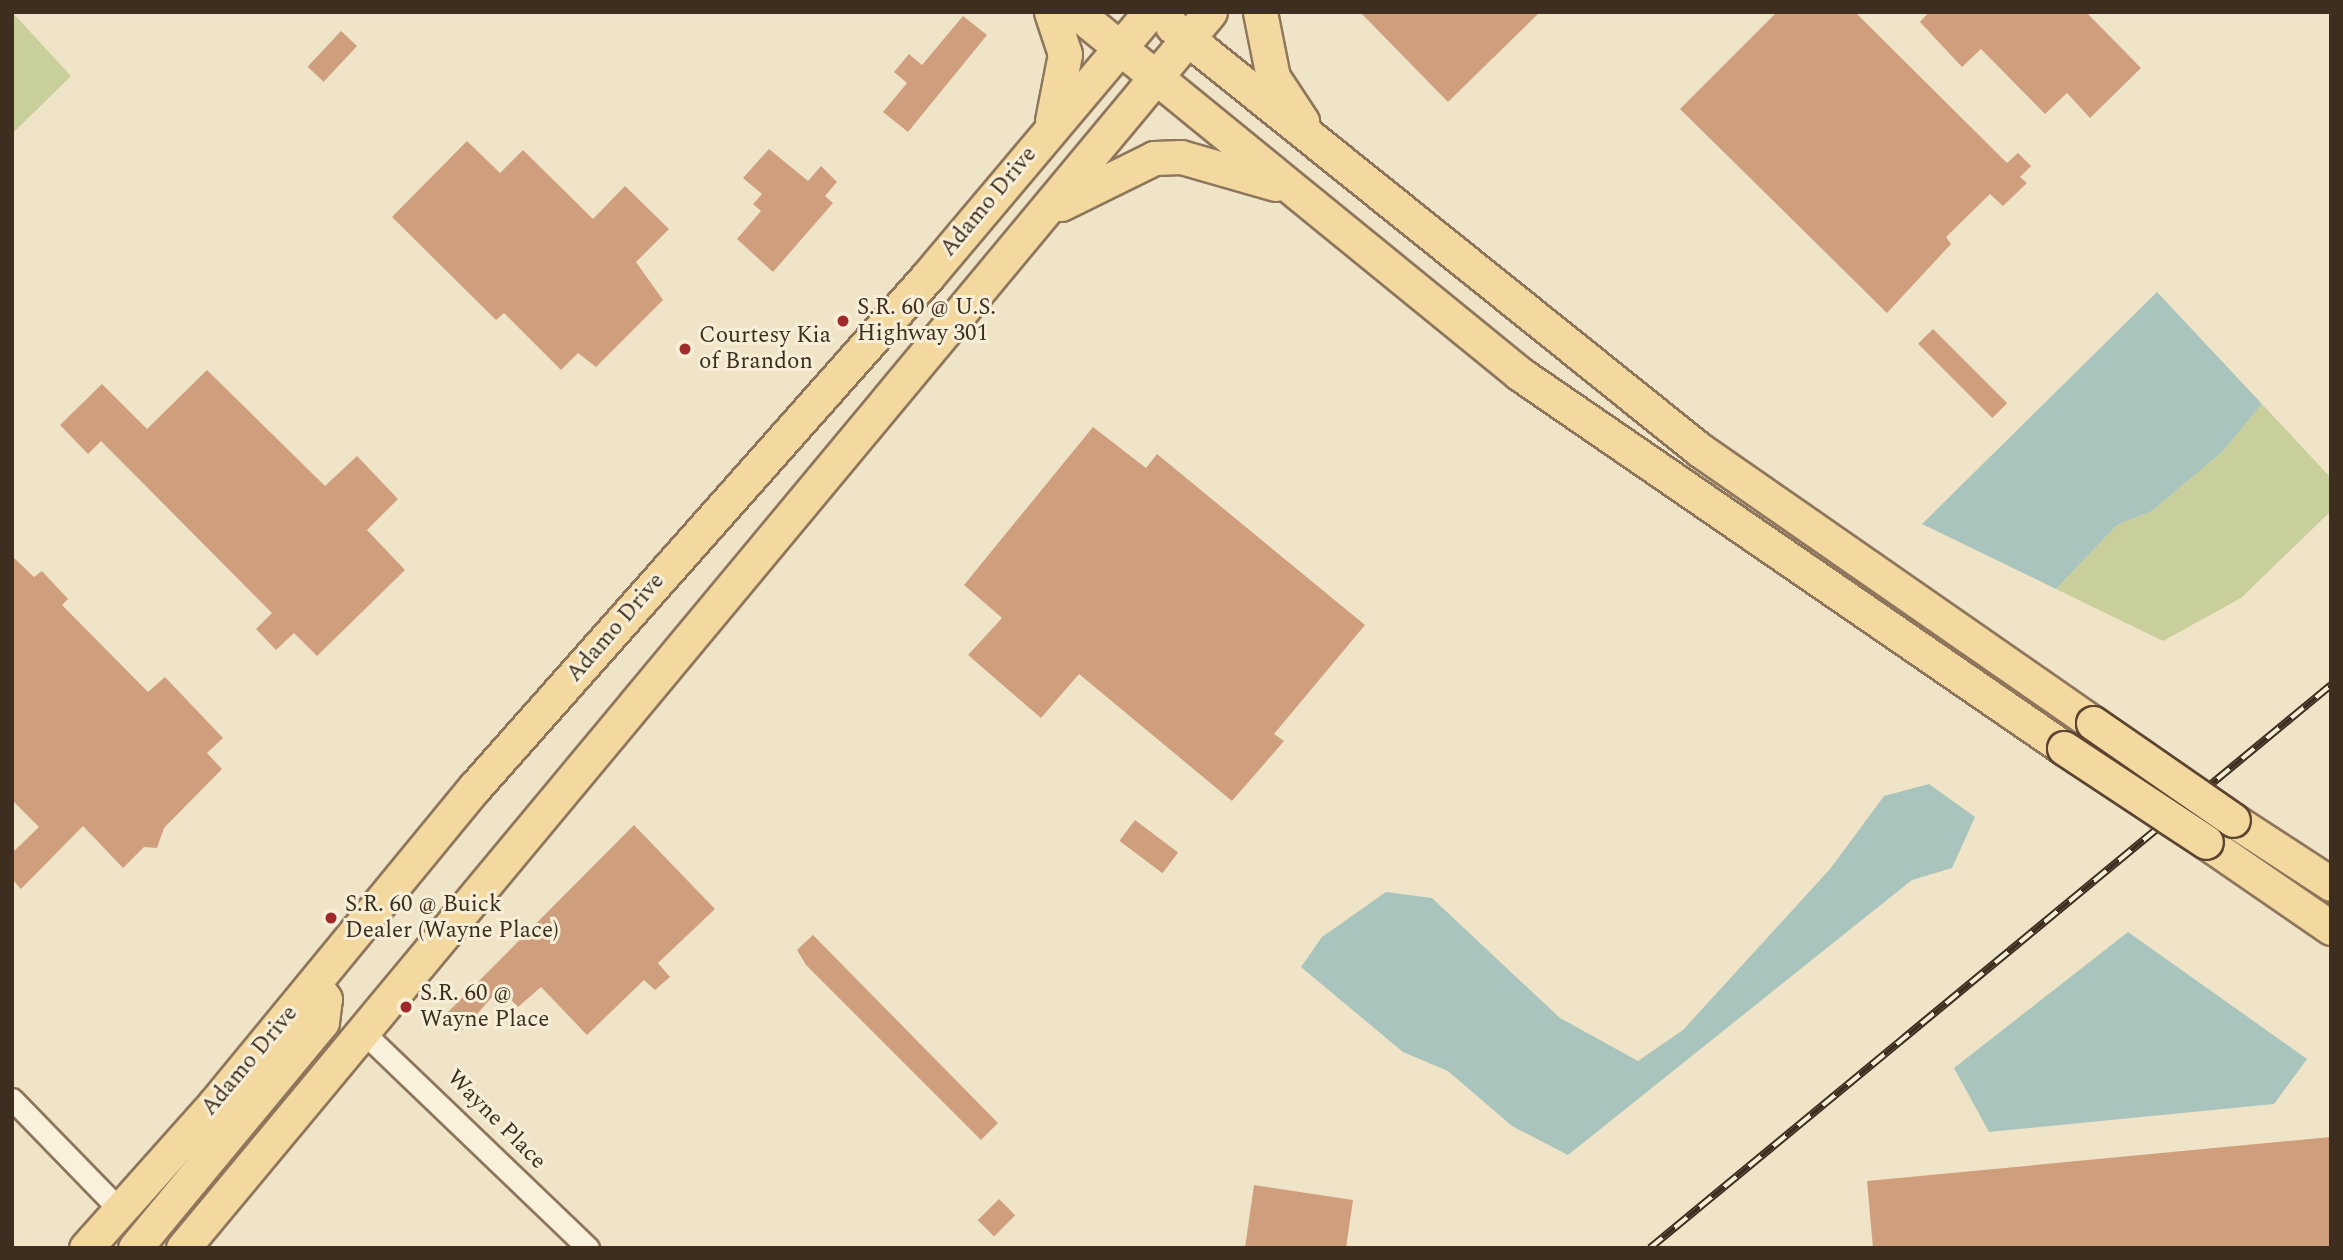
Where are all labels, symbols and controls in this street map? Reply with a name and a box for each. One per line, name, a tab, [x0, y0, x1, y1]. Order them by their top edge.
street label: Adamo Drive	[935, 141, 1043, 263]
place label: S.R. 60 @ U.S. Highway 301	[857, 294, 996, 348]
marker: S.R. 60 @ U.S. Highway 301	[835, 313, 851, 329]
place label: Courtesy Kia of Brandon	[699, 322, 831, 376]
marker: Courtesy Kia of Brandon	[677, 341, 693, 357]
street label: Adamo Drive	[561, 568, 671, 688]
place label: S.R. 60 @ Buick Dealer (Wayne Place)	[345, 891, 559, 945]
marker: S.R. 60 @ Buick Dealer (Wayne Place)	[323, 910, 339, 926]
place label: S.R. 60 @ Wayne Place	[420, 980, 549, 1034]
marker: S.R. 60 @ Wayne Place	[398, 999, 414, 1015]
street label: Adamo Drive	[196, 1000, 304, 1122]
street label: Wayne Place	[441, 1065, 551, 1175]

